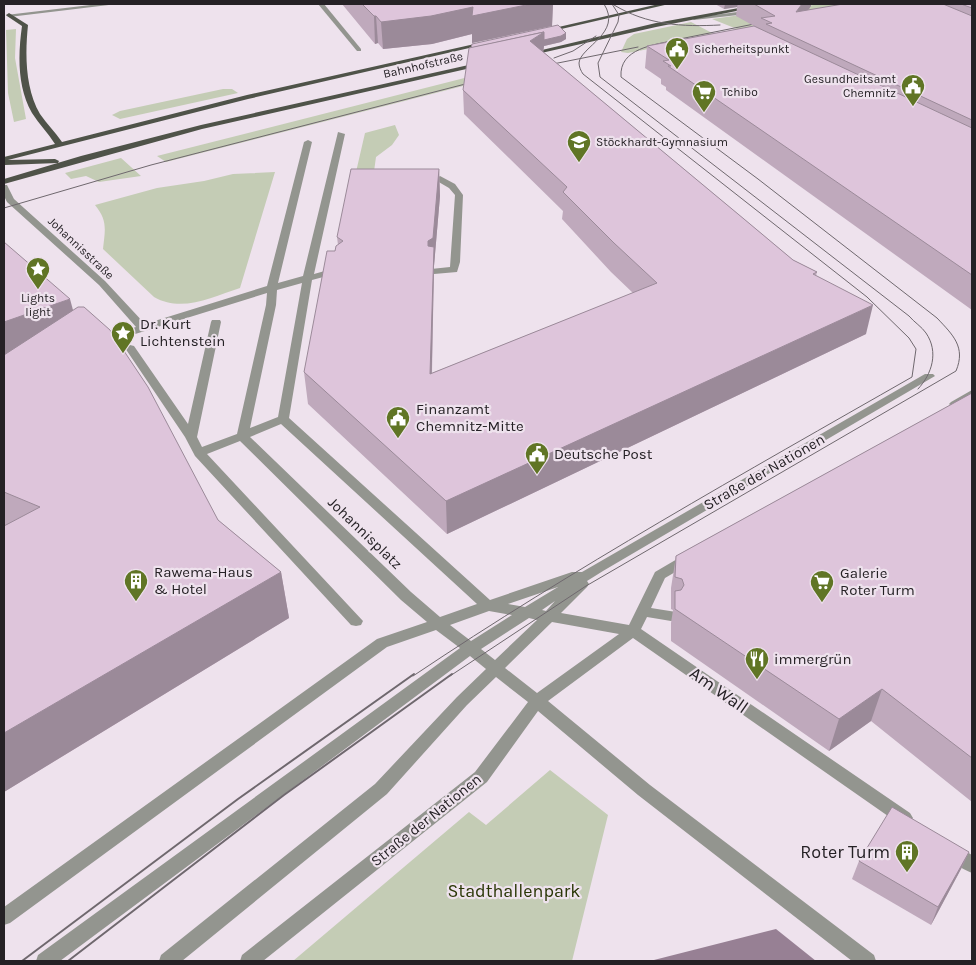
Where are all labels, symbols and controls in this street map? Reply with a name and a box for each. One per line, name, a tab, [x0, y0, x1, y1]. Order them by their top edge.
public building icon: Sicherheitspunkt	[664, 36, 690, 70]
place label: Sicherheitspunkt	[694, 42, 790, 56]
street label: Bahnhofstraße	[382, 49, 464, 81]
place label: Gesundheitsamt Chemnitz	[804, 72, 896, 100]
public building icon: Gesundheitsamt Chemnitz	[900, 73, 926, 107]
supermarket icon: Tchibo	[691, 79, 717, 113]
place label: Tchibo	[722, 85, 758, 99]
school or university icon: Stöckhardt-Gymnasium	[566, 129, 592, 163]
place label: Stöckhardt-Gymnasium	[596, 135, 728, 149]
street label: Johannisstraße	[45, 214, 117, 282]
place icon: Lights light	[25, 256, 51, 290]
place label: Lights light	[21, 291, 55, 319]
place label: Dr. Kurt Lichtenstein	[140, 315, 225, 350]
place icon: Dr. Kurt Lichtenstein	[110, 320, 136, 354]
place label: Finanzamt Chemnitz-Mitte	[416, 400, 524, 435]
public building icon: Finanzamt Chemnitz-Mitte	[385, 405, 411, 439]
street label: Straße der Nationen	[700, 430, 828, 514]
public building icon: Deutsche Post	[524, 441, 550, 475]
place label: Deutsche Post	[554, 445, 653, 463]
street label: Johannisplatz	[324, 493, 406, 573]
place label: Rawema-Haus & Hotel	[154, 563, 253, 598]
place label: Galerie Roter Turm	[840, 564, 915, 599]
building icon: Rawema-Haus & Hotel	[123, 568, 149, 602]
supermarket icon: Galerie Roter Turm	[809, 569, 835, 603]
restaurant icon: immergrün	[744, 646, 770, 680]
place label: immergrün	[774, 650, 851, 668]
street label: Am Wall	[685, 662, 753, 718]
street label: Straße der Nationen	[367, 770, 485, 870]
building icon: Roter Turm	[894, 839, 920, 873]
place label: Roter Turm	[800, 841, 890, 863]
park label: Stadthallenpark	[447, 880, 581, 902]

